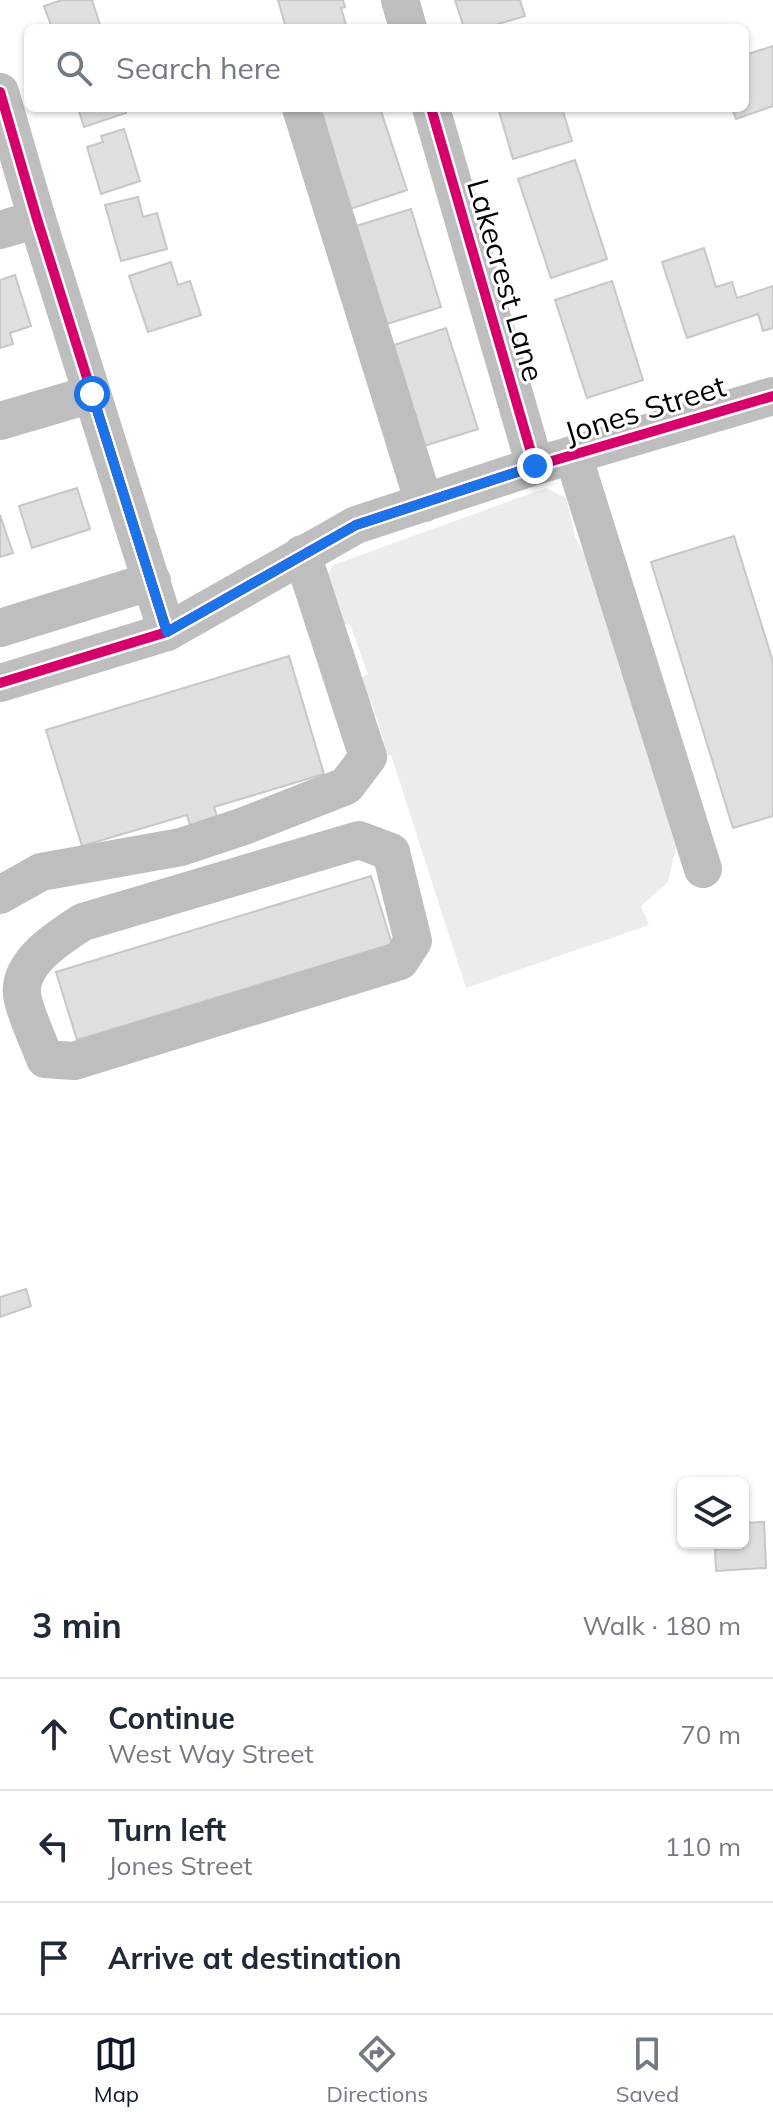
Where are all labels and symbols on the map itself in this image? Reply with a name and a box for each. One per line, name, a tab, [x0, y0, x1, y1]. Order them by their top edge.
street label: Lakecrest Lane	[459, 174, 553, 386]
street label: Jones Street	[560, 366, 730, 452]
route start	[74, 376, 110, 412]
route end	[517, 448, 553, 484]

